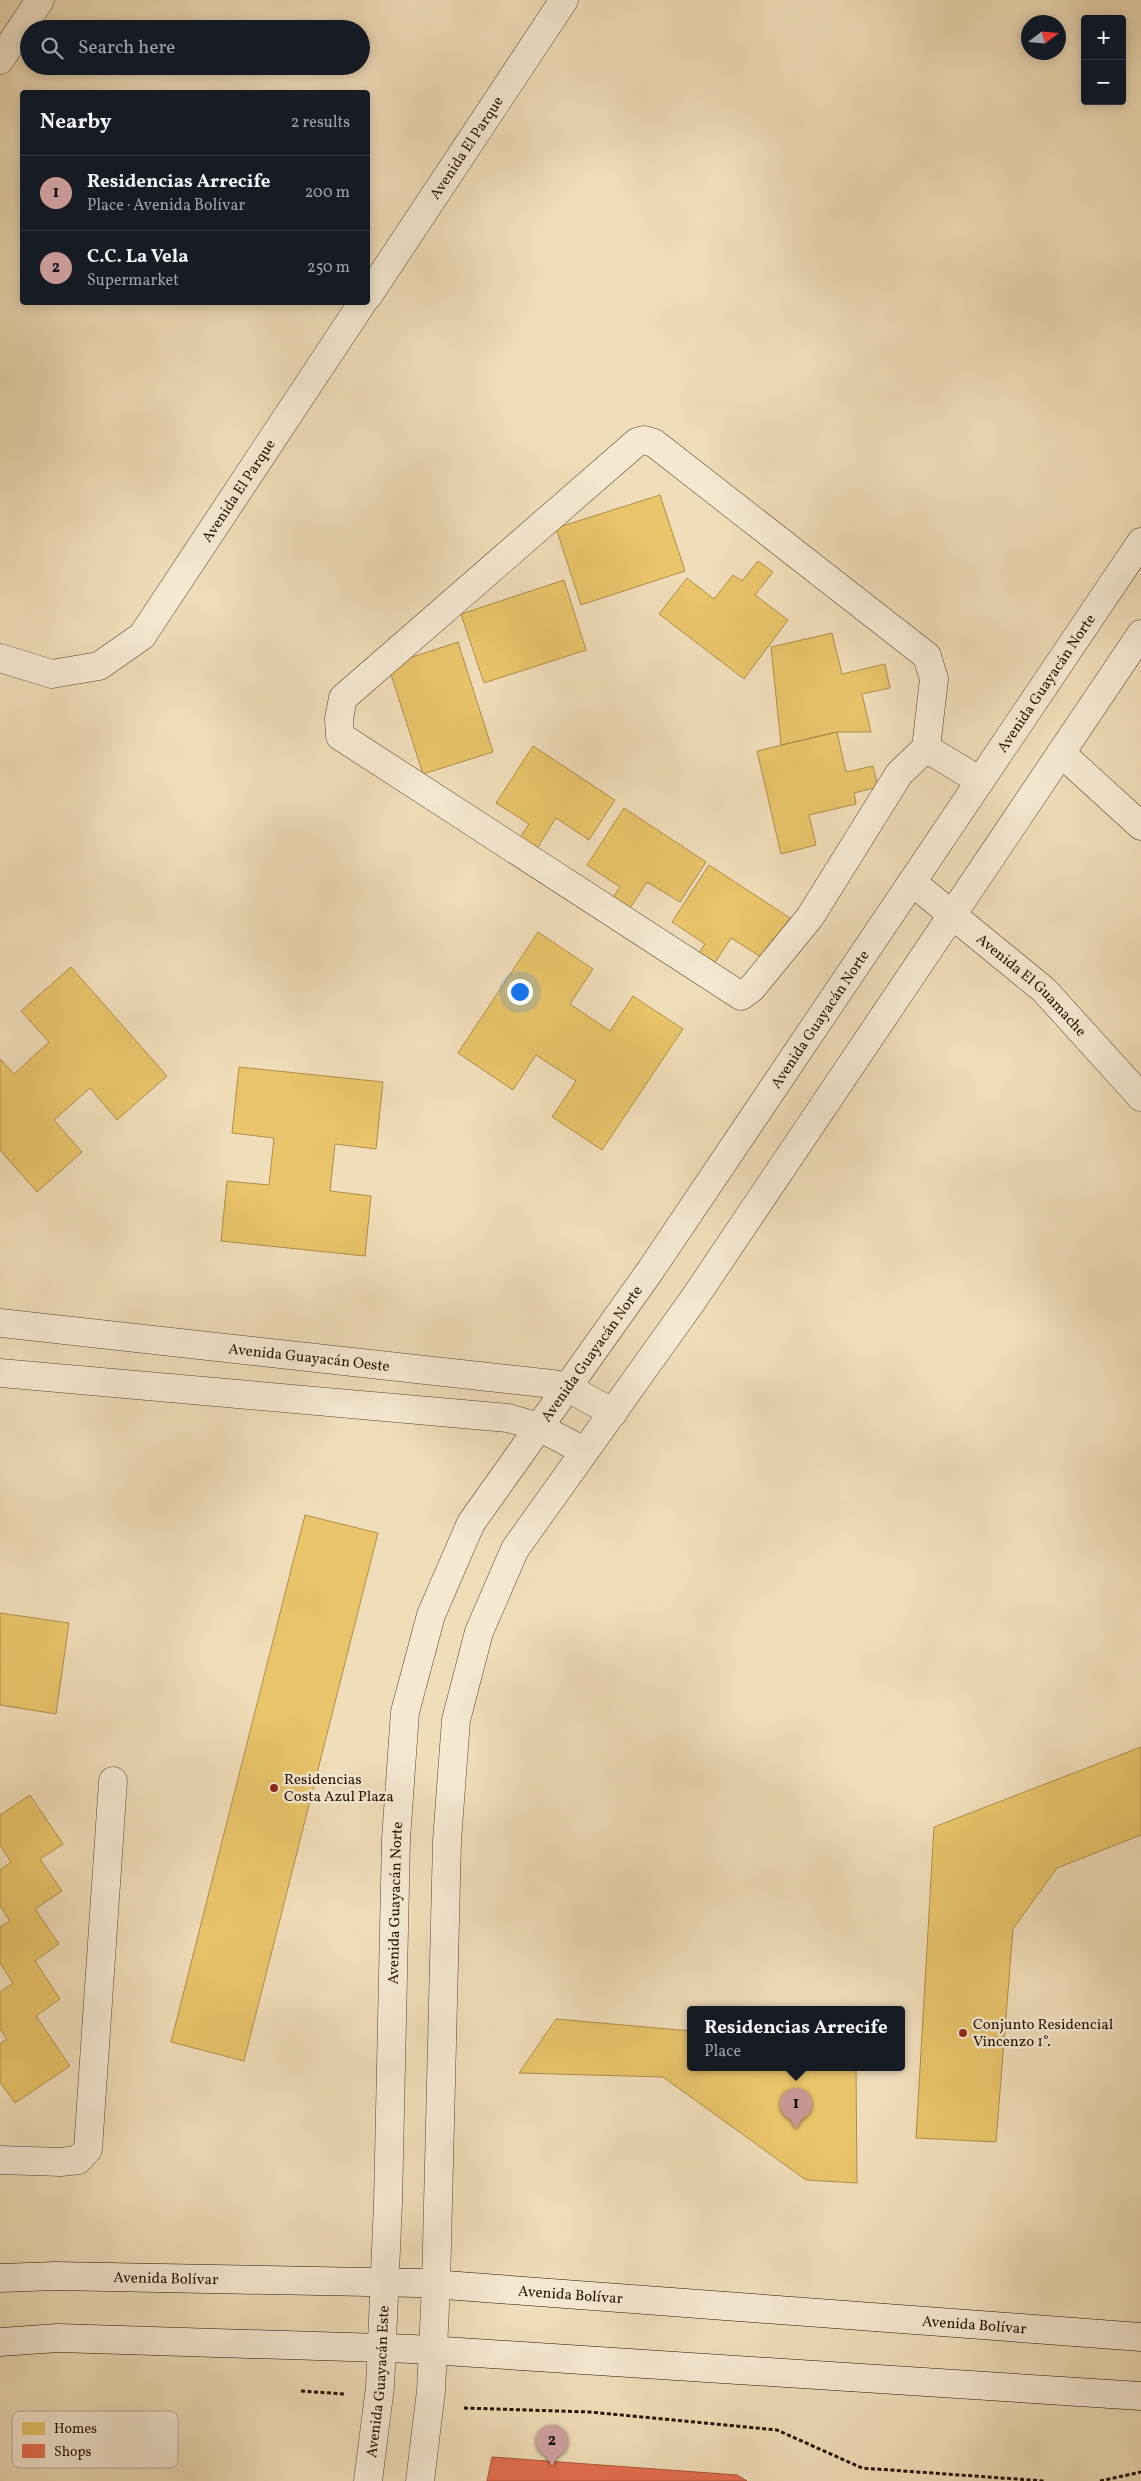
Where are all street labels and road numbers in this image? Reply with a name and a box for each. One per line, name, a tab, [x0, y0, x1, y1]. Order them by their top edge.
street label: Avenida El Parque	[426, 93, 509, 204]
street label: Avenida El Parque	[198, 436, 281, 547]
street label: Avenida Guayacán Norte	[993, 610, 1101, 757]
street label: Avenida El Guamache	[971, 930, 1090, 1042]
street label: Avenida Guayacán Norte	[767, 946, 875, 1093]
street label: Avenida Guayacán Norte	[537, 1282, 648, 1427]
street label: Avenida Guayacán Oeste	[227, 1339, 391, 1378]
street label: Avenida Guayacán Norte	[384, 1821, 409, 1985]
street label: Avenida Bolívar	[113, 2268, 219, 2291]
street label: Avenida Bolívar	[517, 2282, 623, 2310]
street label: Avenida Guayacán Este	[362, 2305, 396, 2459]
street label: Avenida Bolívar	[921, 2312, 1027, 2340]

